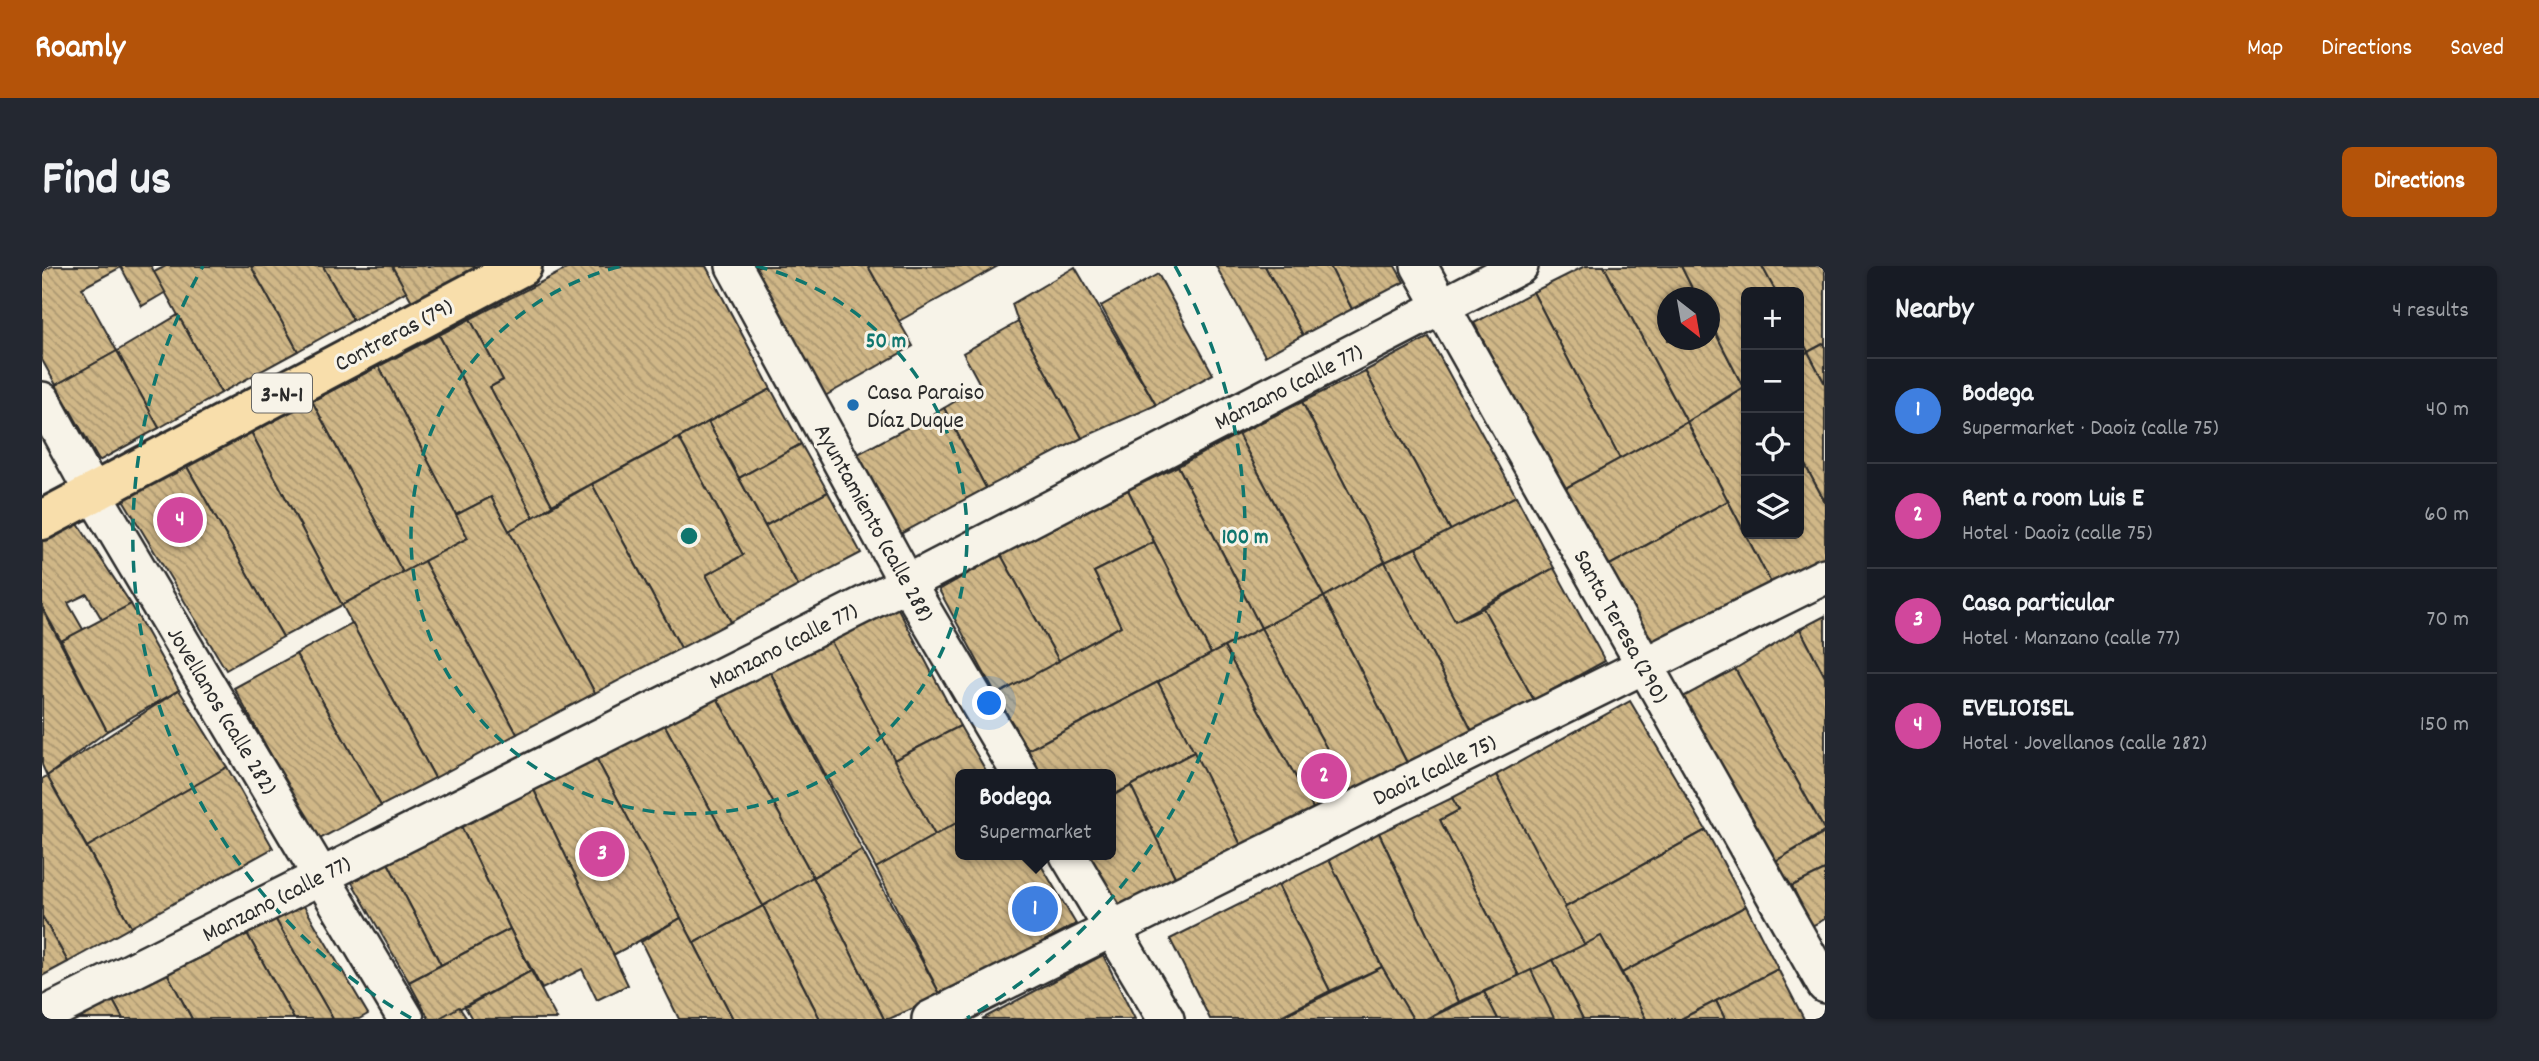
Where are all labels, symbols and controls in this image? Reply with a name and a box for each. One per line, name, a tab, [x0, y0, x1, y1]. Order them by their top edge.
text: Roamly	[35, 26, 125, 73]
text: Map	[2247, 32, 2283, 66]
text: Directions	[2321, 32, 2412, 66]
text: Saved	[2450, 32, 2504, 66]
text: Find us	[42, 147, 171, 217]
button: Directions	[2342, 147, 2497, 217]
north arrow	[1657, 287, 1720, 350]
map controls	[1741, 287, 1804, 539]
button: +	[1741, 287, 1804, 350]
text: Nearby	[1895, 290, 1973, 333]
street label: Contreras (79)	[329, 291, 460, 382]
text: 4 results	[2392, 295, 2469, 328]
text: 50 m	[866, 328, 906, 358]
street label: Manzano (calle 77)	[1209, 337, 1370, 441]
button: −	[1741, 350, 1804, 413]
road number: 3-N-1	[252, 374, 312, 412]
text: Bodega	[1962, 376, 2033, 413]
place label: Casa Paraiso Díaz Duque	[867, 377, 984, 439]
text: 1	[1915, 394, 1921, 427]
text: 40 m	[2426, 394, 2469, 427]
marker: Casa Paraiso Díaz Duque	[845, 397, 861, 413]
button: locate	[1741, 413, 1804, 476]
text: Supermarket · Daoiz (calle 75)	[1962, 413, 2219, 446]
street label: Ayuntamiento (calle 288)	[804, 418, 941, 629]
button: layers	[1741, 476, 1804, 539]
text: Rent a room Luis E	[1962, 481, 2144, 518]
pin: 4	[157, 494, 203, 546]
text: 2	[1913, 499, 1923, 532]
text: 60 m	[2424, 499, 2469, 532]
text: Hotel · Daoiz (calle 75)	[1962, 518, 2152, 551]
centre of rings	[677, 524, 701, 548]
text: 100 m	[1222, 524, 1268, 554]
street label: Santa Teresa (290)	[1563, 544, 1676, 711]
text: Casa particular	[1962, 586, 2114, 623]
street label: Manzano (calle 77)	[704, 596, 865, 700]
text: 3	[1913, 604, 1923, 637]
text: 70 m	[2427, 604, 2469, 637]
street label: Jovellanos (calle 282)	[157, 621, 284, 802]
text: Hotel · Manzano (calle 77)	[1962, 623, 2180, 656]
your location	[972, 686, 1006, 720]
text: EVELIOISEL	[1962, 691, 2074, 728]
text: 4	[1913, 709, 1923, 742]
text: 150 m	[2420, 709, 2469, 742]
street label: Daoiz (calle 75)	[1368, 727, 1503, 816]
text: Hotel · Jovellanos (calle 282)	[1962, 728, 2207, 761]
pin: 2	[1301, 750, 1347, 802]
popup	[955, 769, 1116, 860]
text: Bodega	[979, 780, 1050, 817]
text: Supermarket	[979, 817, 1092, 850]
pin: 3	[579, 828, 625, 880]
street label: Manzano (calle 77)	[197, 849, 358, 953]
pin: 1	[1012, 883, 1058, 935]

